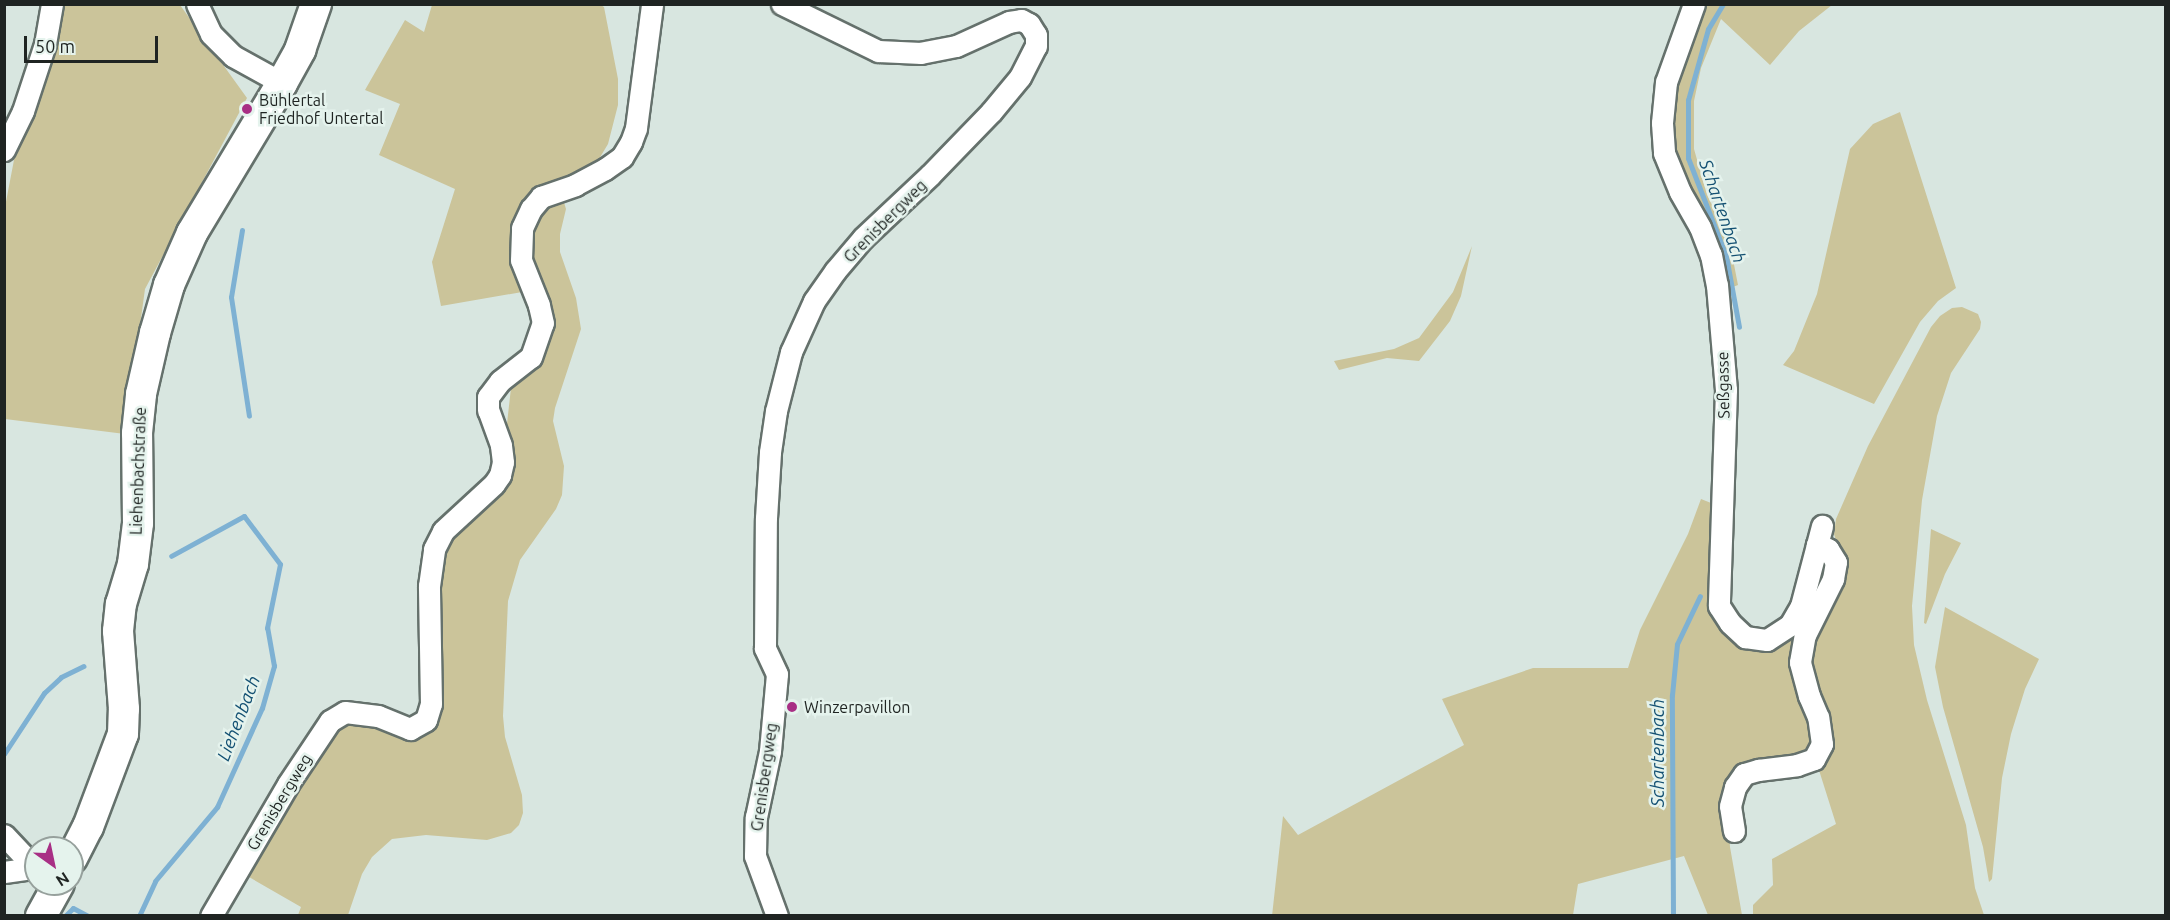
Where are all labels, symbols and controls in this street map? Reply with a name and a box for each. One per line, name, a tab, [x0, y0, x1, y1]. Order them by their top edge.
scale bar	[27, 24, 160, 62]
text: 50 m	[35, 36, 75, 56]
place label: Bühlertal Friedhof Untertal	[259, 90, 383, 128]
marker: Bühlertal Friedhof Untertal	[240, 102, 254, 116]
water label: Schartenbach	[1695, 156, 1751, 266]
street label: Grenisbergweg	[840, 176, 930, 266]
street label: Seßgasse	[1713, 351, 1733, 419]
street label: Liehenbachstraße	[126, 407, 150, 535]
water label: Liehenbach	[212, 672, 264, 764]
place label: Winzerpavillon	[804, 697, 910, 717]
water label: Schartenbach	[1646, 699, 1668, 807]
marker: Winzerpavillon	[785, 700, 799, 714]
street label: Grenisbergweg	[747, 722, 781, 832]
street label: Grenisbergweg	[243, 750, 315, 854]
north arrow	[24, 836, 84, 896]
text: N	[53, 869, 73, 890]

